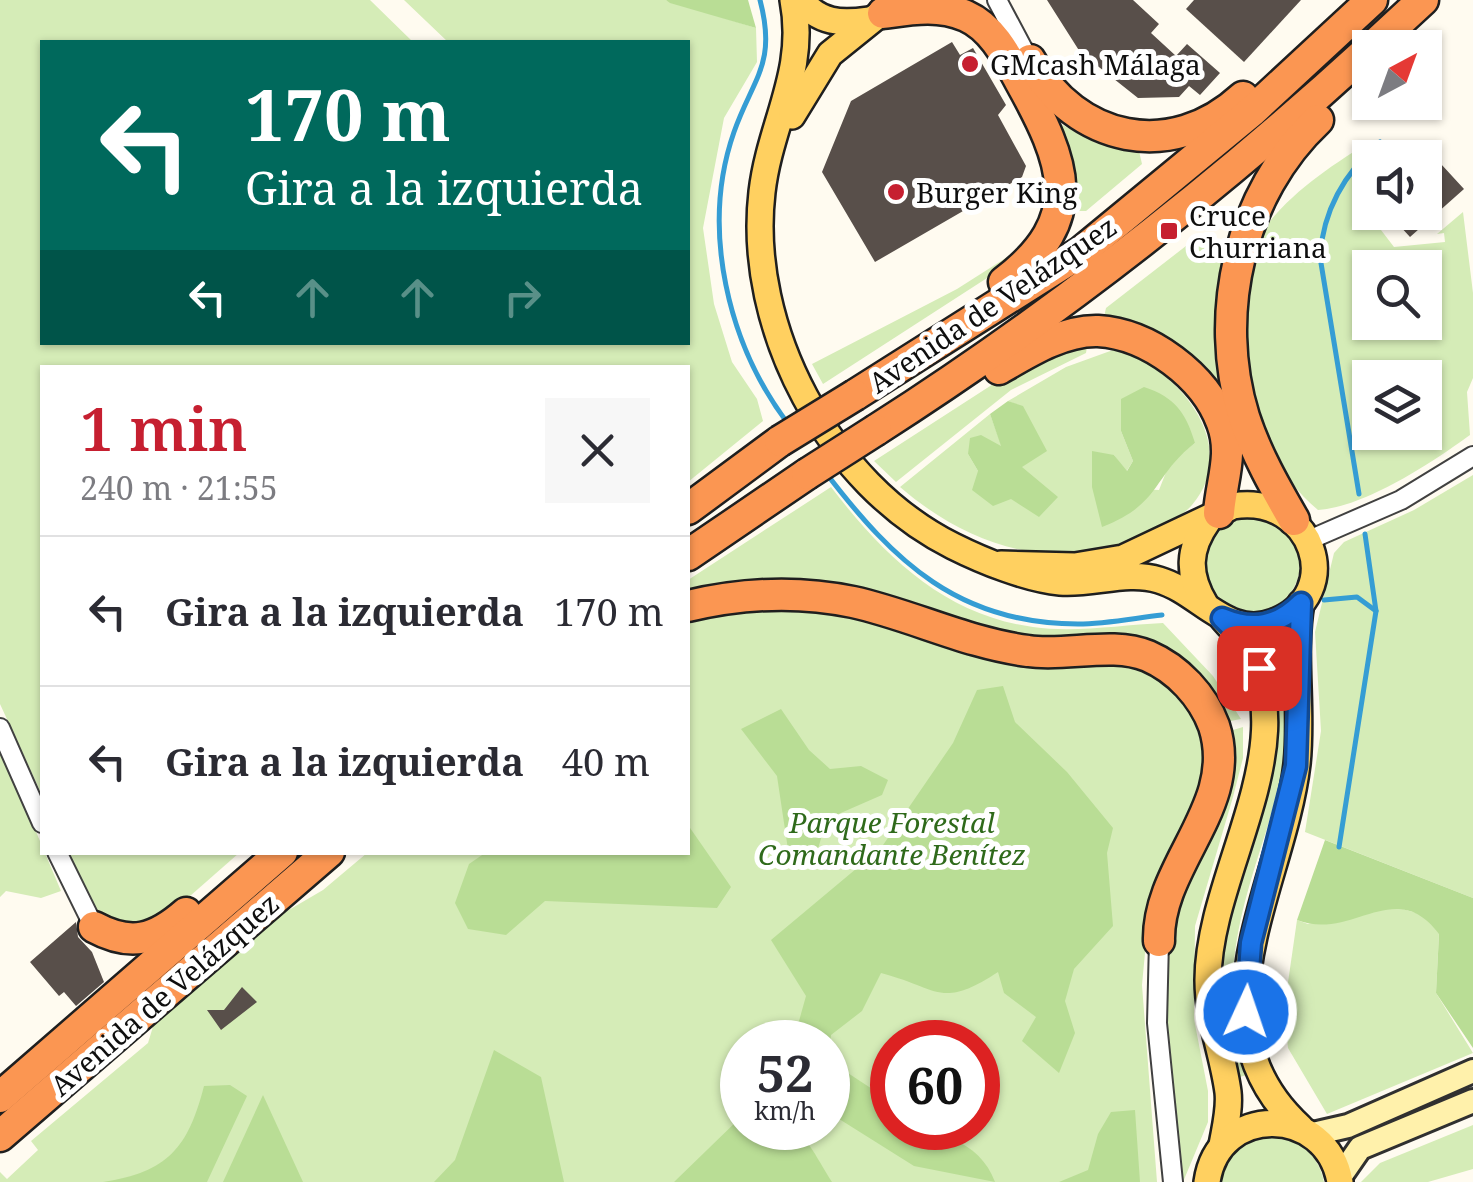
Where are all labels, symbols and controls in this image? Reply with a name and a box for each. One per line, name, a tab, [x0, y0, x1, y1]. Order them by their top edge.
north arrow	[1352, 30, 1442, 120]
map controls	[1352, 30, 1442, 450]
place label: GMcash Málaga	[990, 45, 1201, 83]
marker: GMcash Málaga	[959, 53, 981, 75]
text: 170 m	[245, 66, 451, 162]
icon: left	[80, 80, 210, 210]
button: sound	[1352, 140, 1442, 230]
text: Gira a la izquierda	[245, 157, 643, 218]
place label: Burger King	[916, 173, 1077, 211]
marker: Burger King	[885, 181, 907, 203]
place label: Cruce Churriana	[1189, 196, 1327, 266]
street label: Avenida de Velázquez	[861, 207, 1123, 401]
marker: Cruce Churriana	[1158, 220, 1180, 242]
button: search	[1352, 250, 1442, 340]
icon: left	[180, 270, 235, 325]
icon: ahead	[285, 270, 340, 325]
icon: ahead	[390, 270, 445, 325]
icon: right	[495, 270, 550, 325]
button: layers	[1352, 360, 1442, 450]
text: 1 min	[80, 387, 248, 469]
button: close	[545, 398, 650, 503]
text: 240 m · 21:55	[80, 466, 278, 509]
icon: left	[80, 584, 135, 639]
text: Gira a la izquierda	[165, 585, 524, 637]
text: 170 m	[554, 585, 664, 637]
pin	[1217, 626, 1302, 711]
icon: arrive	[1232, 641, 1287, 696]
icon: left	[80, 734, 135, 789]
text: Gira a la izquierda	[165, 735, 524, 787]
text: 40 m	[562, 735, 650, 787]
park label: Parque Forestal Comandante Benítez	[758, 803, 1026, 873]
street label: Avenida de Velázquez	[42, 884, 286, 1104]
position arrow	[1194, 960, 1298, 1064]
speed limit sign: 60	[870, 1020, 1000, 1150]
text: 52	[757, 1039, 813, 1107]
text: km/h	[754, 1093, 816, 1127]

